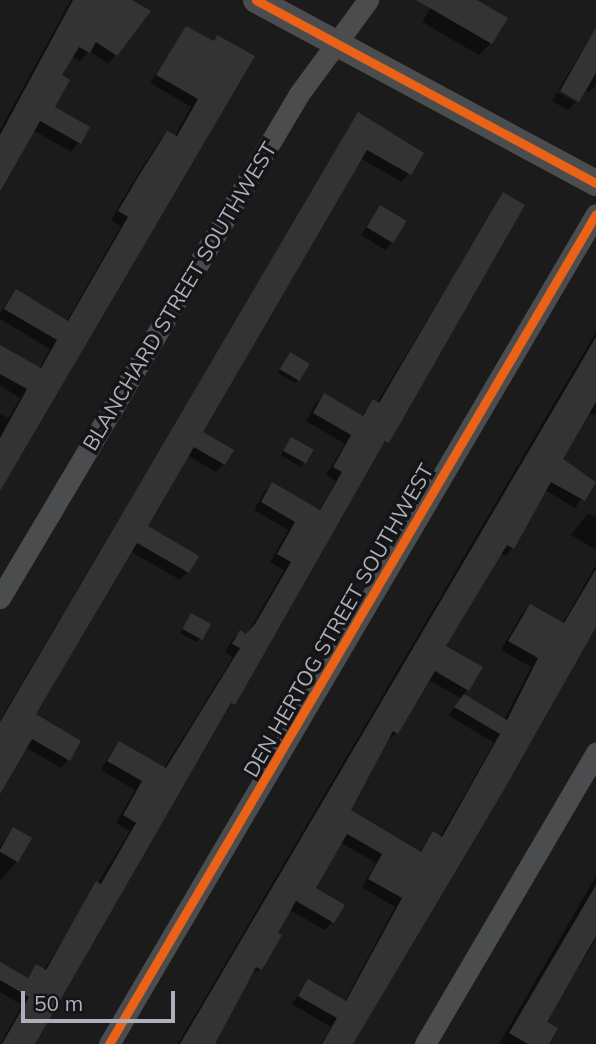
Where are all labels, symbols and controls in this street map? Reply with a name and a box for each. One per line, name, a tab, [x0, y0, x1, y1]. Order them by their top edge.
street label: BLANCHARD STREET SOUTHWEST	[77, 137, 281, 455]
street label: DEN HERTOG STREET SOUTHWEST	[238, 459, 438, 781]
scale bar	[24, 978, 178, 1022]
text: 50 m	[34, 990, 83, 1016]

